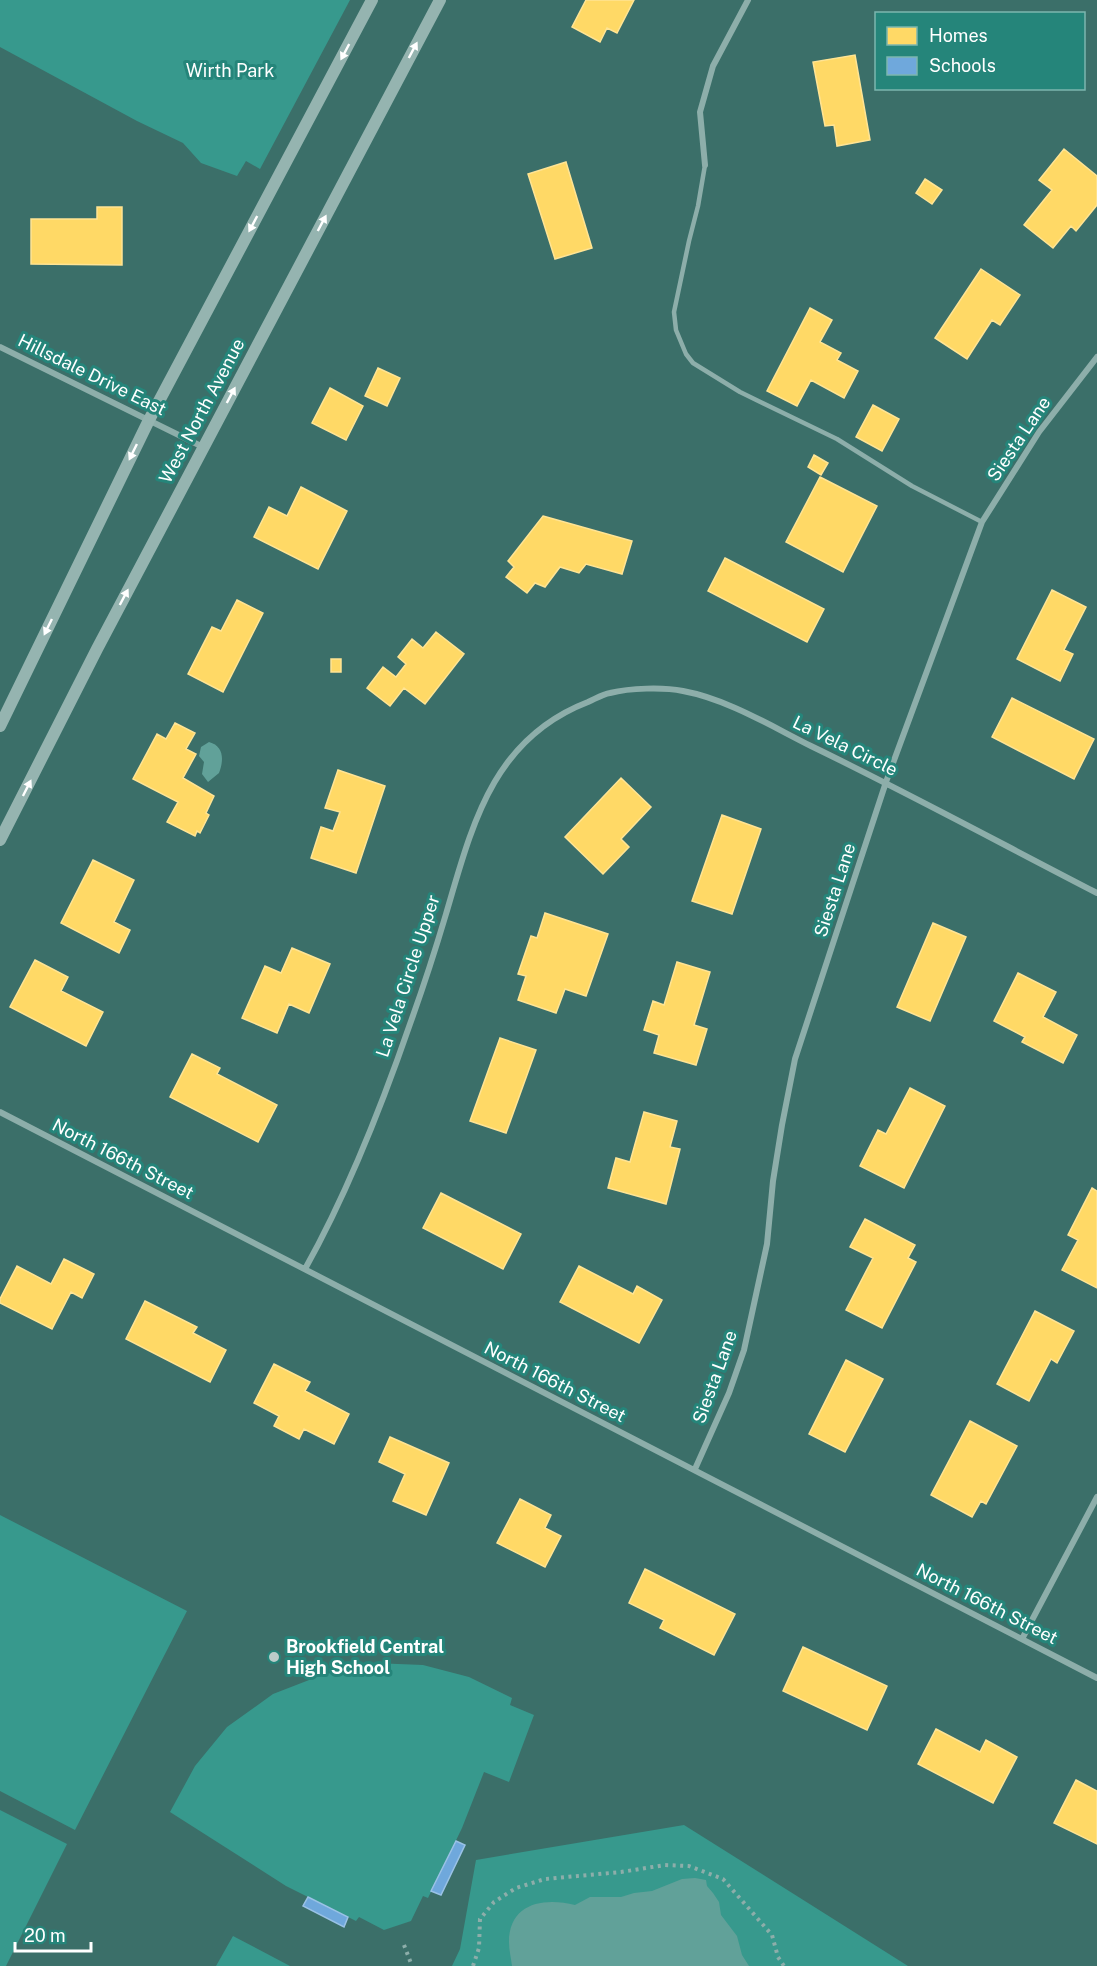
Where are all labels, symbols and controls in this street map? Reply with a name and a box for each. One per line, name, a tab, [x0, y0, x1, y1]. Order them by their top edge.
legend	[875, 12, 1085, 90]
text: Homes	[929, 25, 988, 46]
one-way arrow	[408, 42, 418, 59]
one-way arrow	[340, 43, 350, 60]
text: Schools	[929, 55, 996, 76]
park label: Wirth Park	[186, 60, 274, 81]
one-way arrow	[317, 214, 327, 231]
one-way arrow	[248, 215, 258, 232]
street label: Hillsdale Drive East	[15, 330, 170, 420]
street label: West North Avenue	[155, 335, 249, 487]
one-way arrow	[226, 386, 236, 403]
street label: Siesta Lane	[983, 392, 1055, 485]
one-way arrow	[129, 444, 138, 461]
one-way arrow	[119, 588, 129, 606]
one-way arrow	[43, 619, 52, 636]
street label: La Vela Circle	[789, 711, 901, 780]
one-way arrow	[22, 779, 31, 796]
street label: Siesta Lane	[809, 840, 860, 939]
street label: La Vela Circle Upper	[371, 892, 444, 1060]
street label: North 166th Street	[49, 1114, 198, 1203]
street label: Siesta Lane	[688, 1327, 741, 1426]
street label: North 166th Street	[481, 1337, 630, 1426]
street label: North 166th Street	[913, 1559, 1062, 1648]
place label: Brookfield Central High School	[286, 1636, 444, 1678]
marker: Brookfield Central High School	[267, 1650, 281, 1664]
scale bar	[15, 1915, 92, 1953]
text: 20 m	[24, 1925, 66, 1946]

